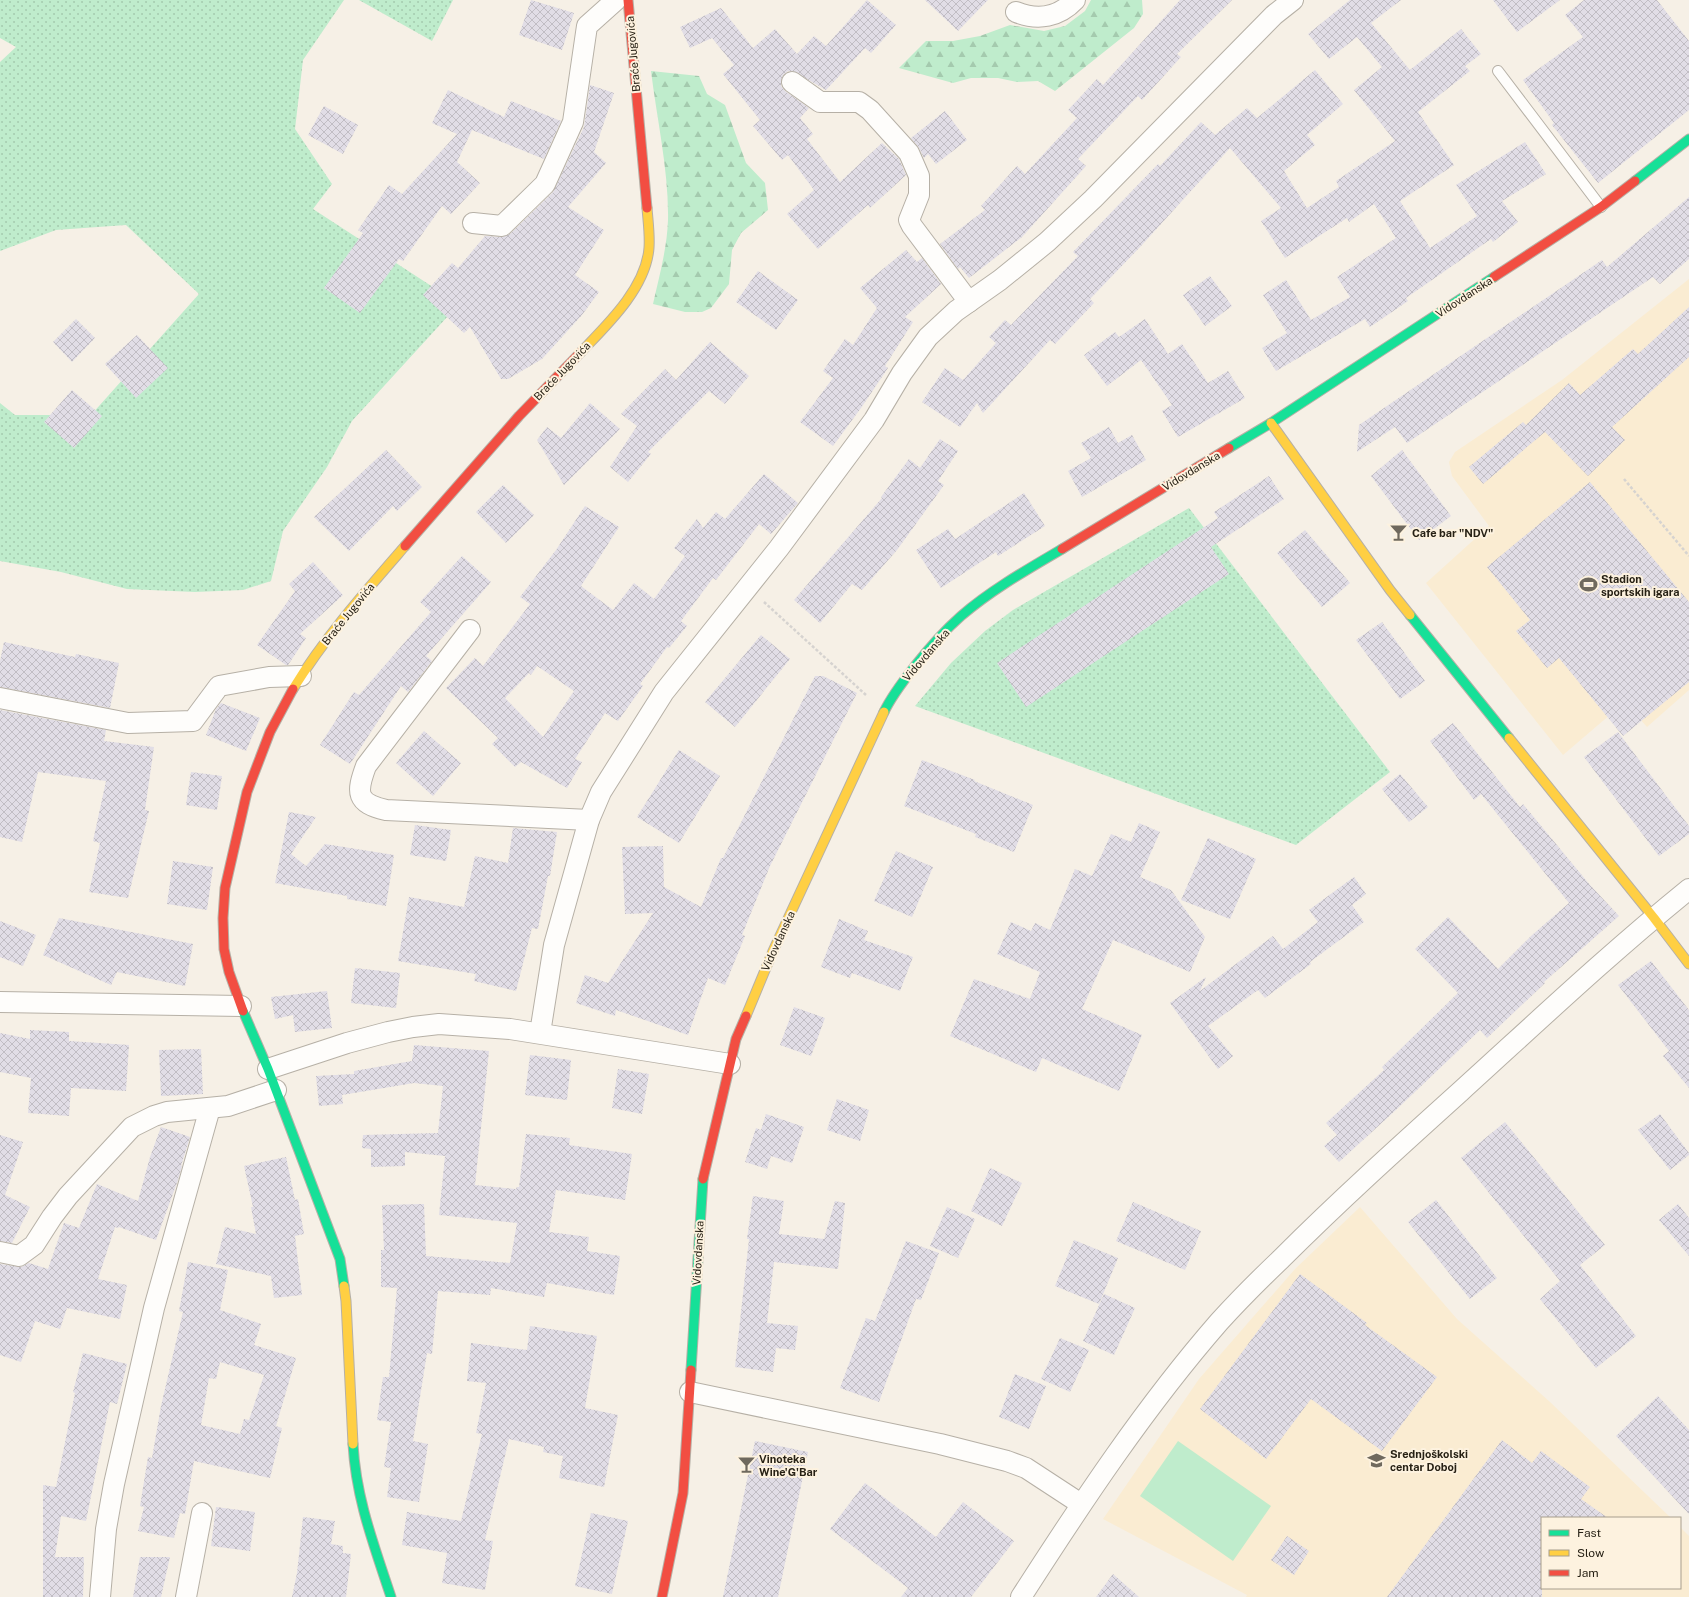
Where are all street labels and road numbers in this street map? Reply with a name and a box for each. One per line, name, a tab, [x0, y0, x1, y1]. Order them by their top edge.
street label: Braće Jugovića	[624, 16, 642, 92]
street label: Vidovdanska	[1434, 274, 1494, 320]
street label: Braće Jugovića	[531, 339, 593, 403]
street label: Vidovdanska	[1160, 449, 1222, 493]
street label: Braće Jugovića	[319, 581, 377, 647]
street label: Vidovdanska	[900, 627, 952, 683]
street label: Vidovdanska	[759, 909, 797, 973]
street label: Vidovdanska	[690, 1220, 706, 1286]

